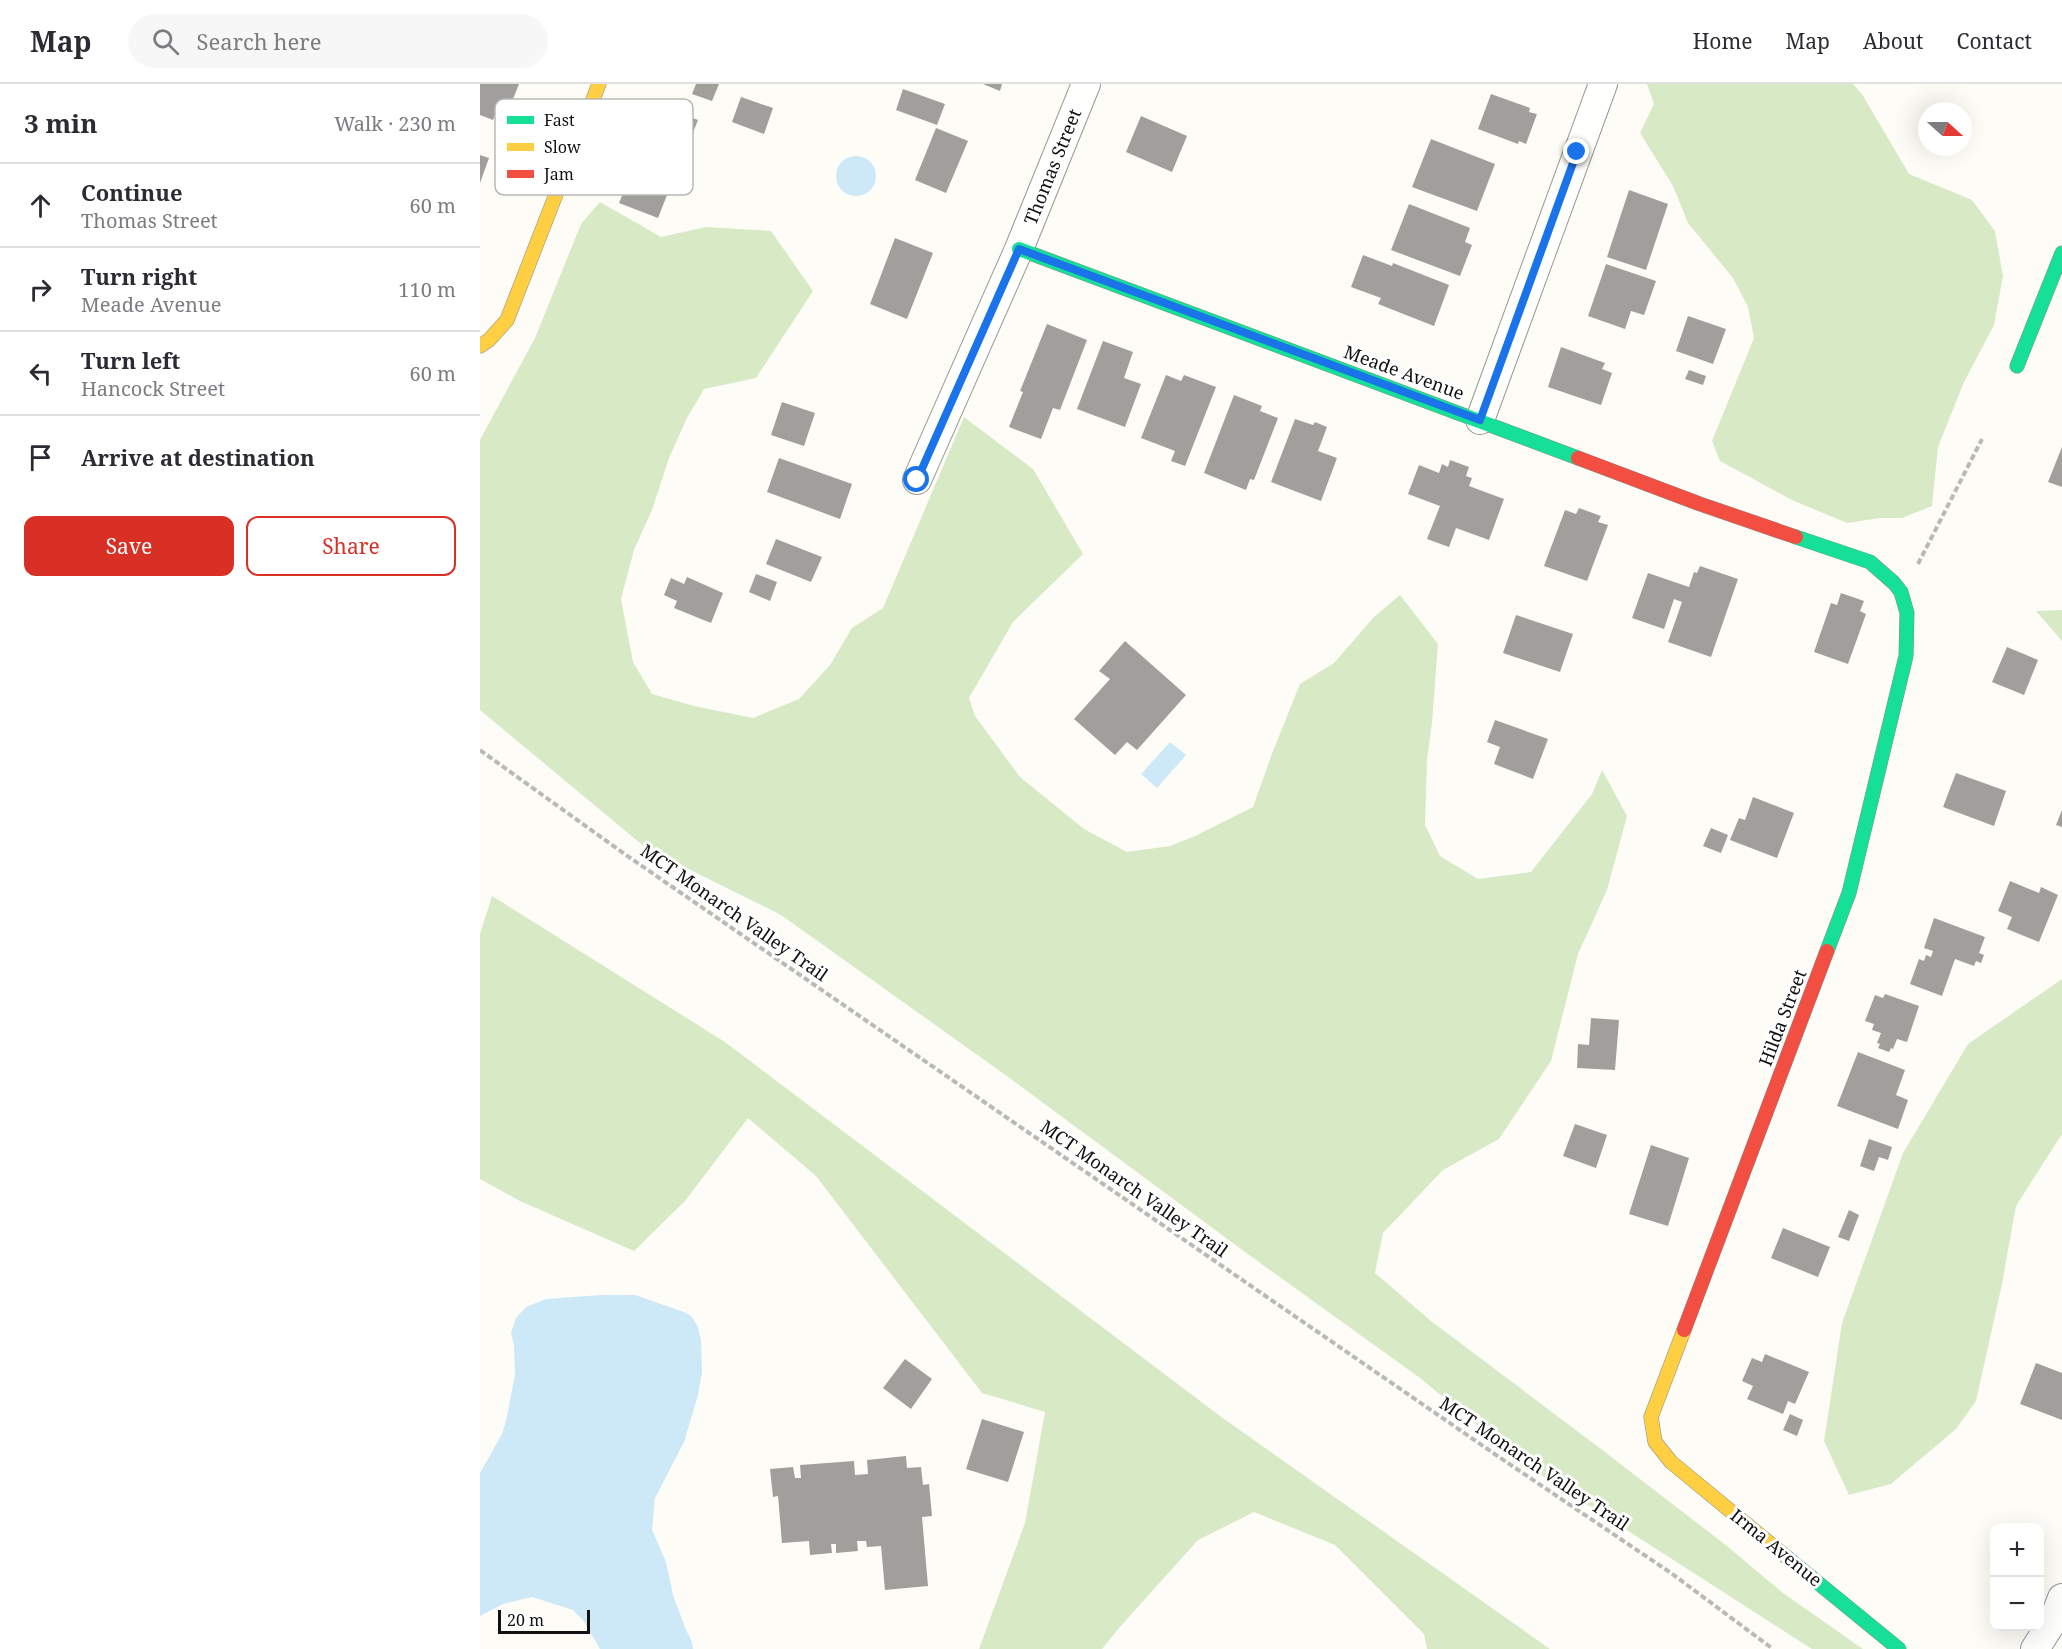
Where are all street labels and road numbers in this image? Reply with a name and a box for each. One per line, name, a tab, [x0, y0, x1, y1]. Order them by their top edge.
street label: Thomas Street	[1018, 105, 1086, 228]
street label: Meade Avenue	[1341, 339, 1468, 405]
street label: MCT Monarch Valley Trail	[636, 838, 833, 986]
street label: Hilda Street	[1753, 966, 1811, 1069]
street label: MCT Monarch Valley Trail	[1036, 1114, 1233, 1262]
street label: MCT Monarch Valley Trail	[1435, 1391, 1634, 1536]
street label: Irma Avenue	[1726, 1503, 1827, 1592]

